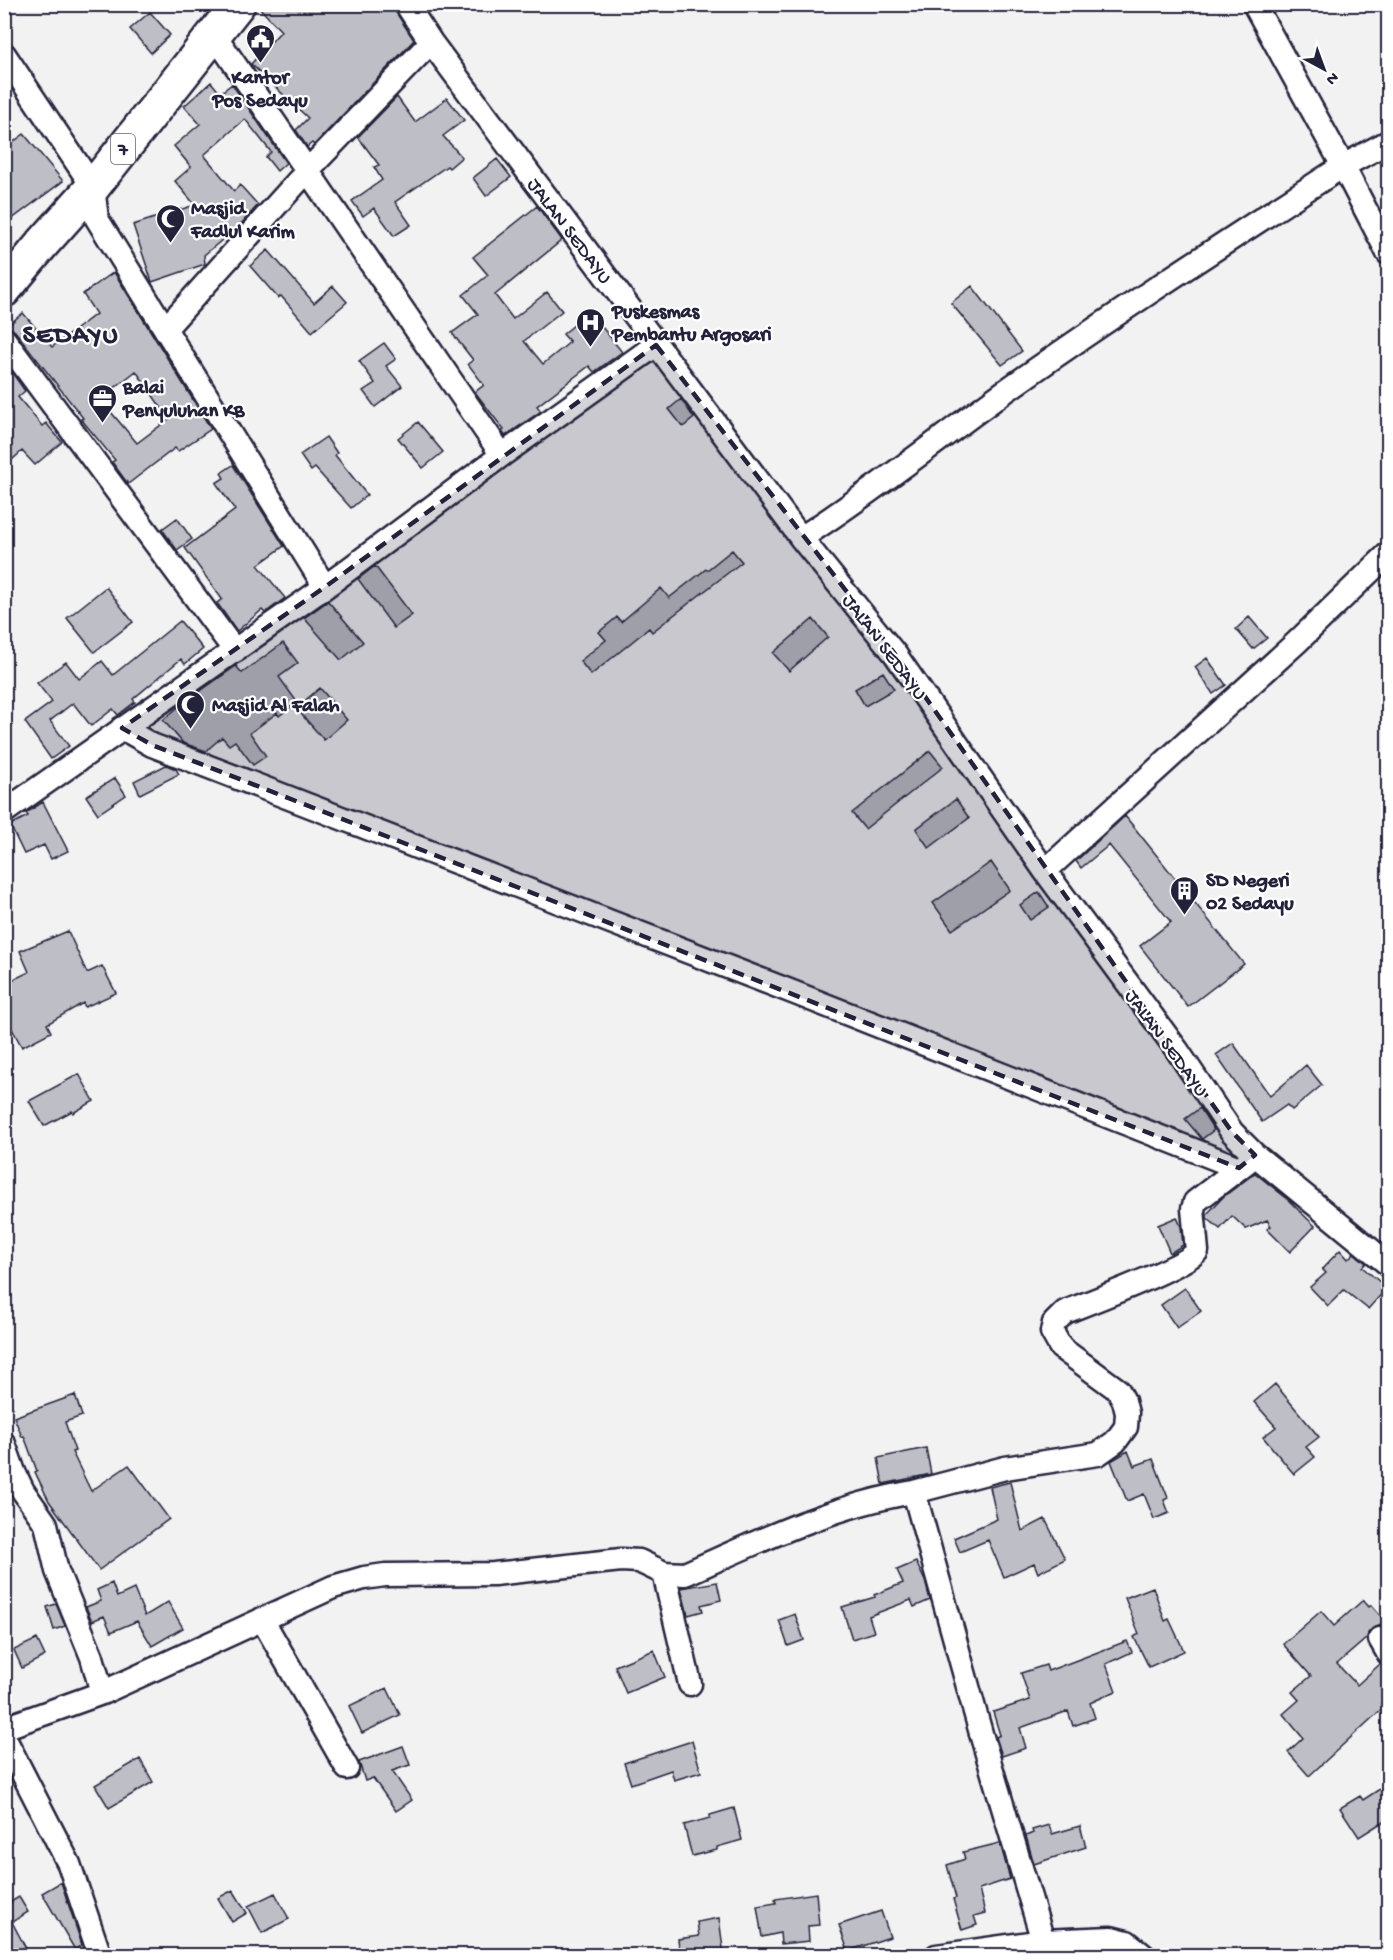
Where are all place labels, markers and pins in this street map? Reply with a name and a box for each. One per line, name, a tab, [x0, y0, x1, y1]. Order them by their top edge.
public building icon: Kantor Pos Sedayu	[244, 22, 276, 64]
place label: Kantor Pos Sedayu	[211, 68, 308, 114]
place label: Masjid Fadlul Karim	[190, 199, 296, 245]
mosque icon: Masjid Fadlul Karim	[154, 202, 186, 244]
place label: Puskesmas Pembantu Argosari	[611, 302, 772, 348]
hospital icon: Puskesmas Pembantu Argosari	[575, 306, 607, 348]
place label: Balai Penyuluhan KB	[122, 378, 245, 424]
office icon: Balai Penyuluhan KB	[86, 382, 118, 424]
mosque icon: Masjid Al Falah	[175, 688, 207, 730]
place label: Masjid Al Falah	[212, 696, 340, 719]
place label: SD Negeri 02 Sedayu	[1206, 871, 1294, 917]
building icon: SD Negeri 02 Sedayu	[1169, 874, 1201, 916]

